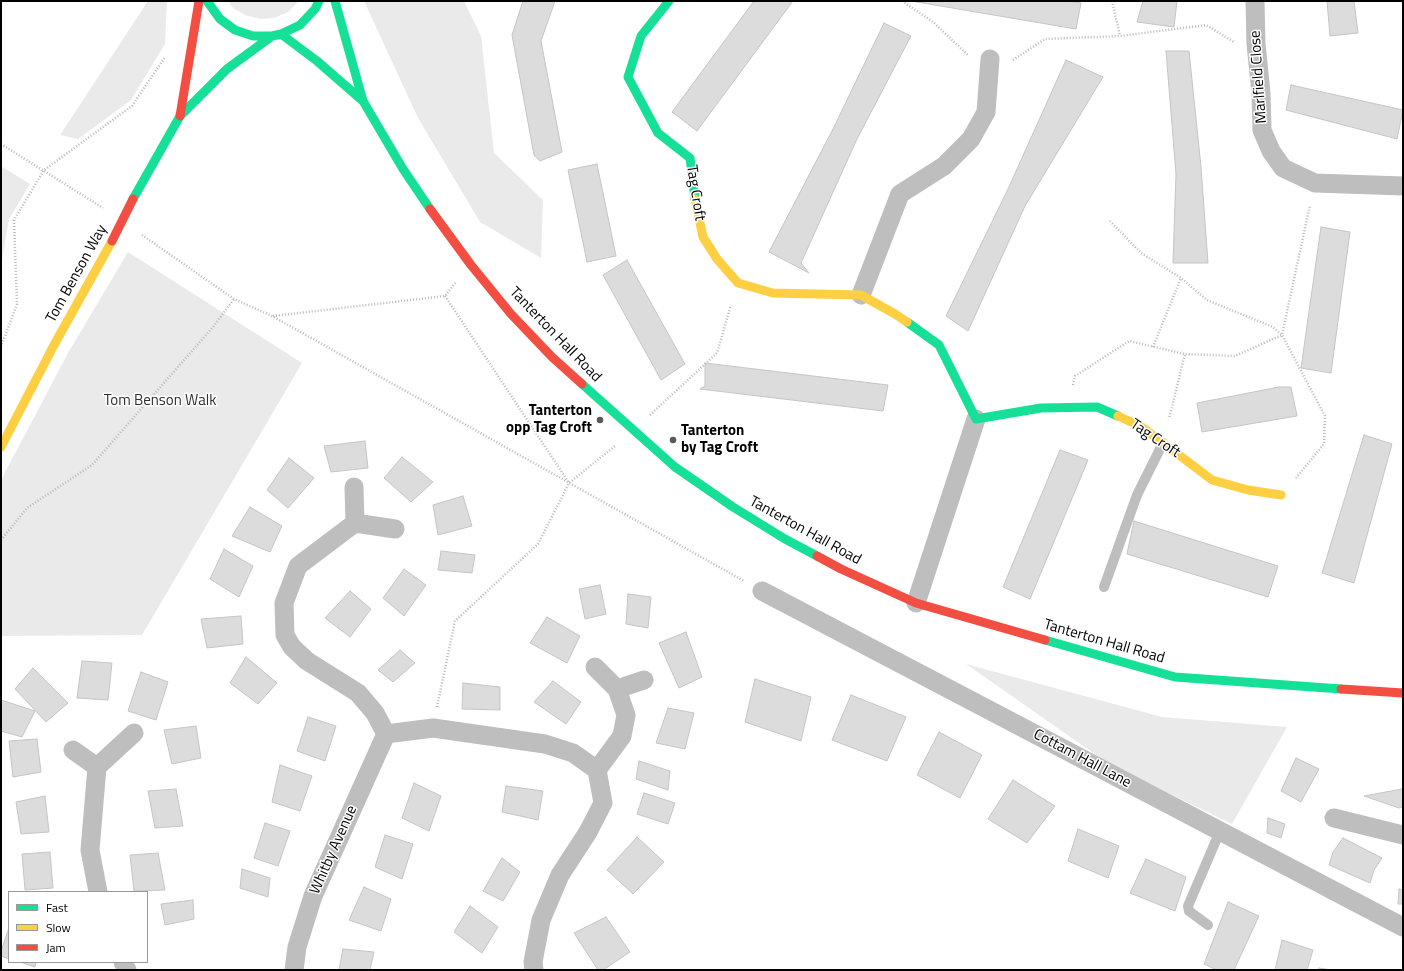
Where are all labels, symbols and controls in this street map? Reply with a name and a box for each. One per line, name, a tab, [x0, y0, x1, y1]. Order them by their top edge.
street label: Marlfield Close	[1247, 30, 1271, 124]
street label: Tag Croft	[682, 164, 708, 222]
street label: Tom Benson Way	[43, 222, 111, 326]
street label: Tanterton Hall Road	[505, 284, 605, 386]
park label: Tom Benson Walk	[104, 392, 216, 410]
place label: Tanterton opp Tag Croft	[506, 402, 592, 437]
marker: Tanterton opp Tag Croft	[595, 415, 605, 425]
street label: Tag Croft	[1127, 416, 1183, 462]
place label: Tanterton by Tag Croft	[681, 422, 758, 457]
marker: Tanterton by Tag Croft	[668, 435, 678, 445]
street label: Tanterton Hall Road	[746, 493, 864, 569]
street label: Tanterton Hall Road	[1041, 616, 1167, 668]
street label: Cottam Hall Lane	[1030, 726, 1134, 792]
street label: Whitby Avenue	[306, 803, 362, 897]
legend	[8, 891, 148, 963]
text: Fast	[46, 898, 68, 917]
text: Slow	[46, 918, 71, 937]
text: Jam	[46, 938, 66, 957]

